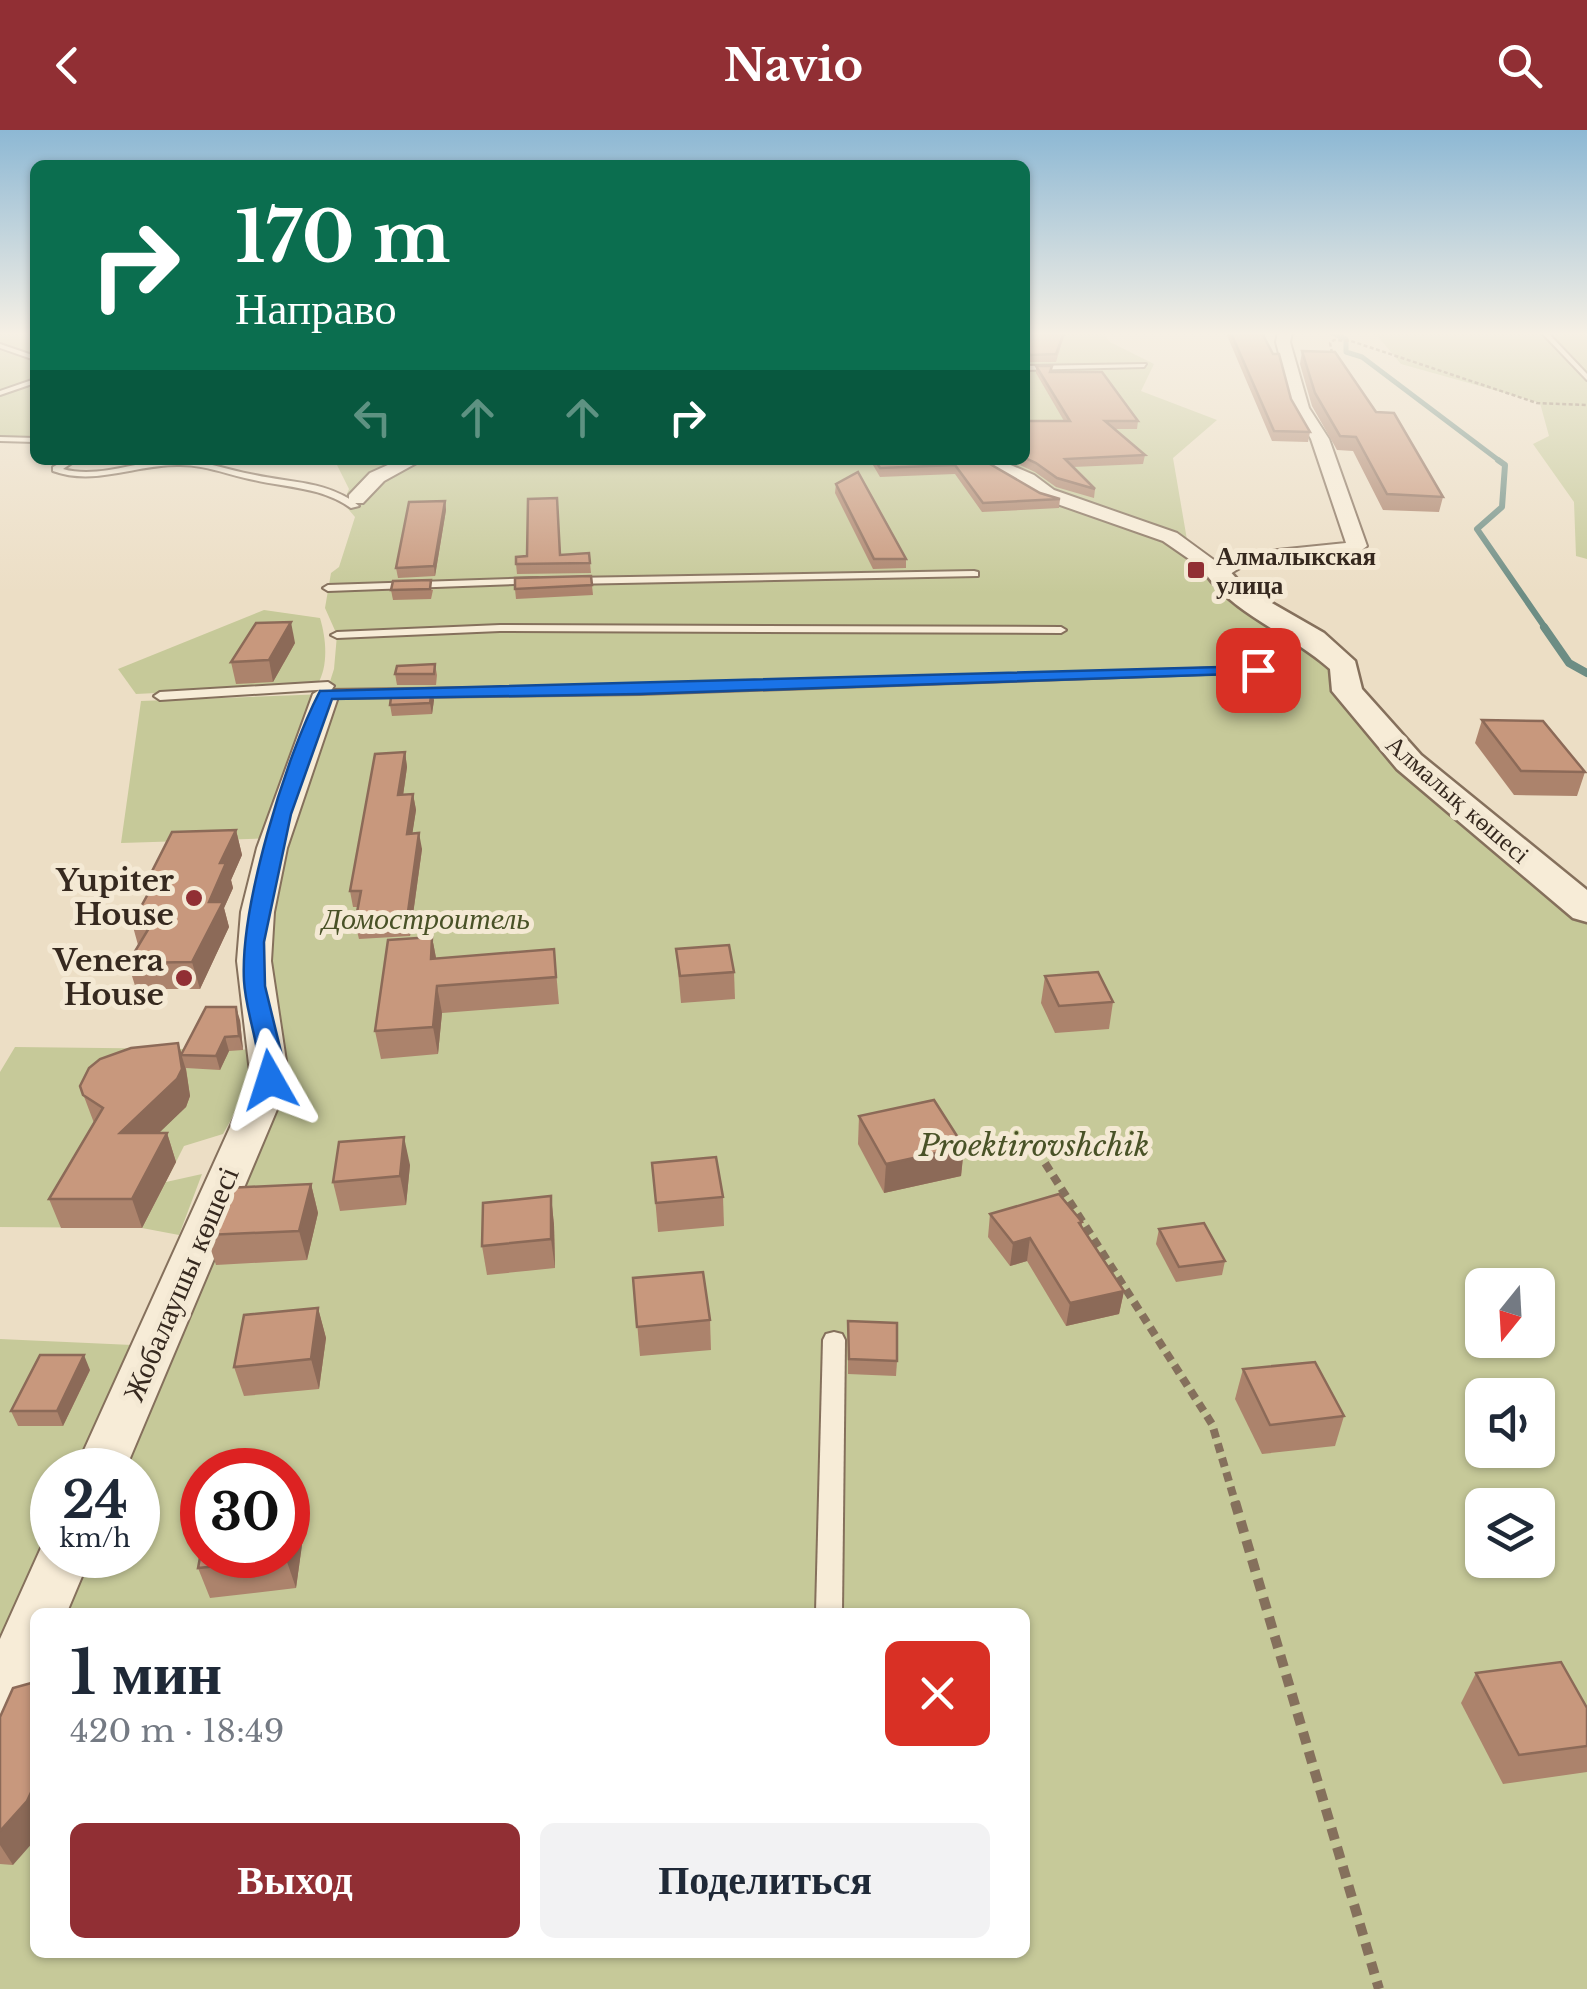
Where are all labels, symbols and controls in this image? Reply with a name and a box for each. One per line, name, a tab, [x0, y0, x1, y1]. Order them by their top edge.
text: Navio	[724, 37, 863, 93]
icon: back	[40, 38, 95, 93]
icon: search	[1492, 38, 1547, 93]
text: 170 m	[235, 194, 451, 281]
icon: right	[70, 200, 200, 330]
text: Направо	[235, 280, 397, 336]
icon: left	[345, 390, 400, 445]
icon: ahead	[450, 390, 505, 445]
icon: ahead	[555, 390, 610, 445]
icon: right	[660, 390, 715, 445]
place label: Алмалыкская улица	[1216, 541, 1376, 601]
marker: Алмалыкская улица	[1185, 559, 1207, 581]
pin	[1216, 628, 1301, 713]
icon: arrive	[1231, 643, 1286, 698]
street label: Алмалық көшесі	[1380, 729, 1536, 870]
place label: Yupiter House	[55, 862, 174, 933]
marker: Yupiter House	[183, 887, 205, 909]
park label: Домостроитель	[319, 900, 530, 937]
place label: Venera House	[52, 942, 164, 1013]
marker: Venera House	[173, 967, 195, 989]
position arrow	[218, 1028, 322, 1132]
park label: Proektirovshchik	[918, 1127, 1149, 1164]
street label: Жобалаушы көшесі	[114, 1161, 247, 1407]
north arrow	[1465, 1268, 1555, 1358]
map controls	[1465, 1268, 1555, 1578]
button: sound	[1465, 1378, 1555, 1468]
speed limit sign: 30	[180, 1448, 310, 1578]
text: 24	[62, 1469, 128, 1532]
button: layers	[1465, 1488, 1555, 1578]
text: km/h	[60, 1523, 130, 1554]
text: 1 мин	[70, 1636, 222, 1710]
button: close	[885, 1641, 990, 1746]
text: 420 m · 18:49	[70, 1711, 284, 1751]
button: Выход	[70, 1823, 520, 1938]
button: Поделиться	[540, 1823, 990, 1938]

